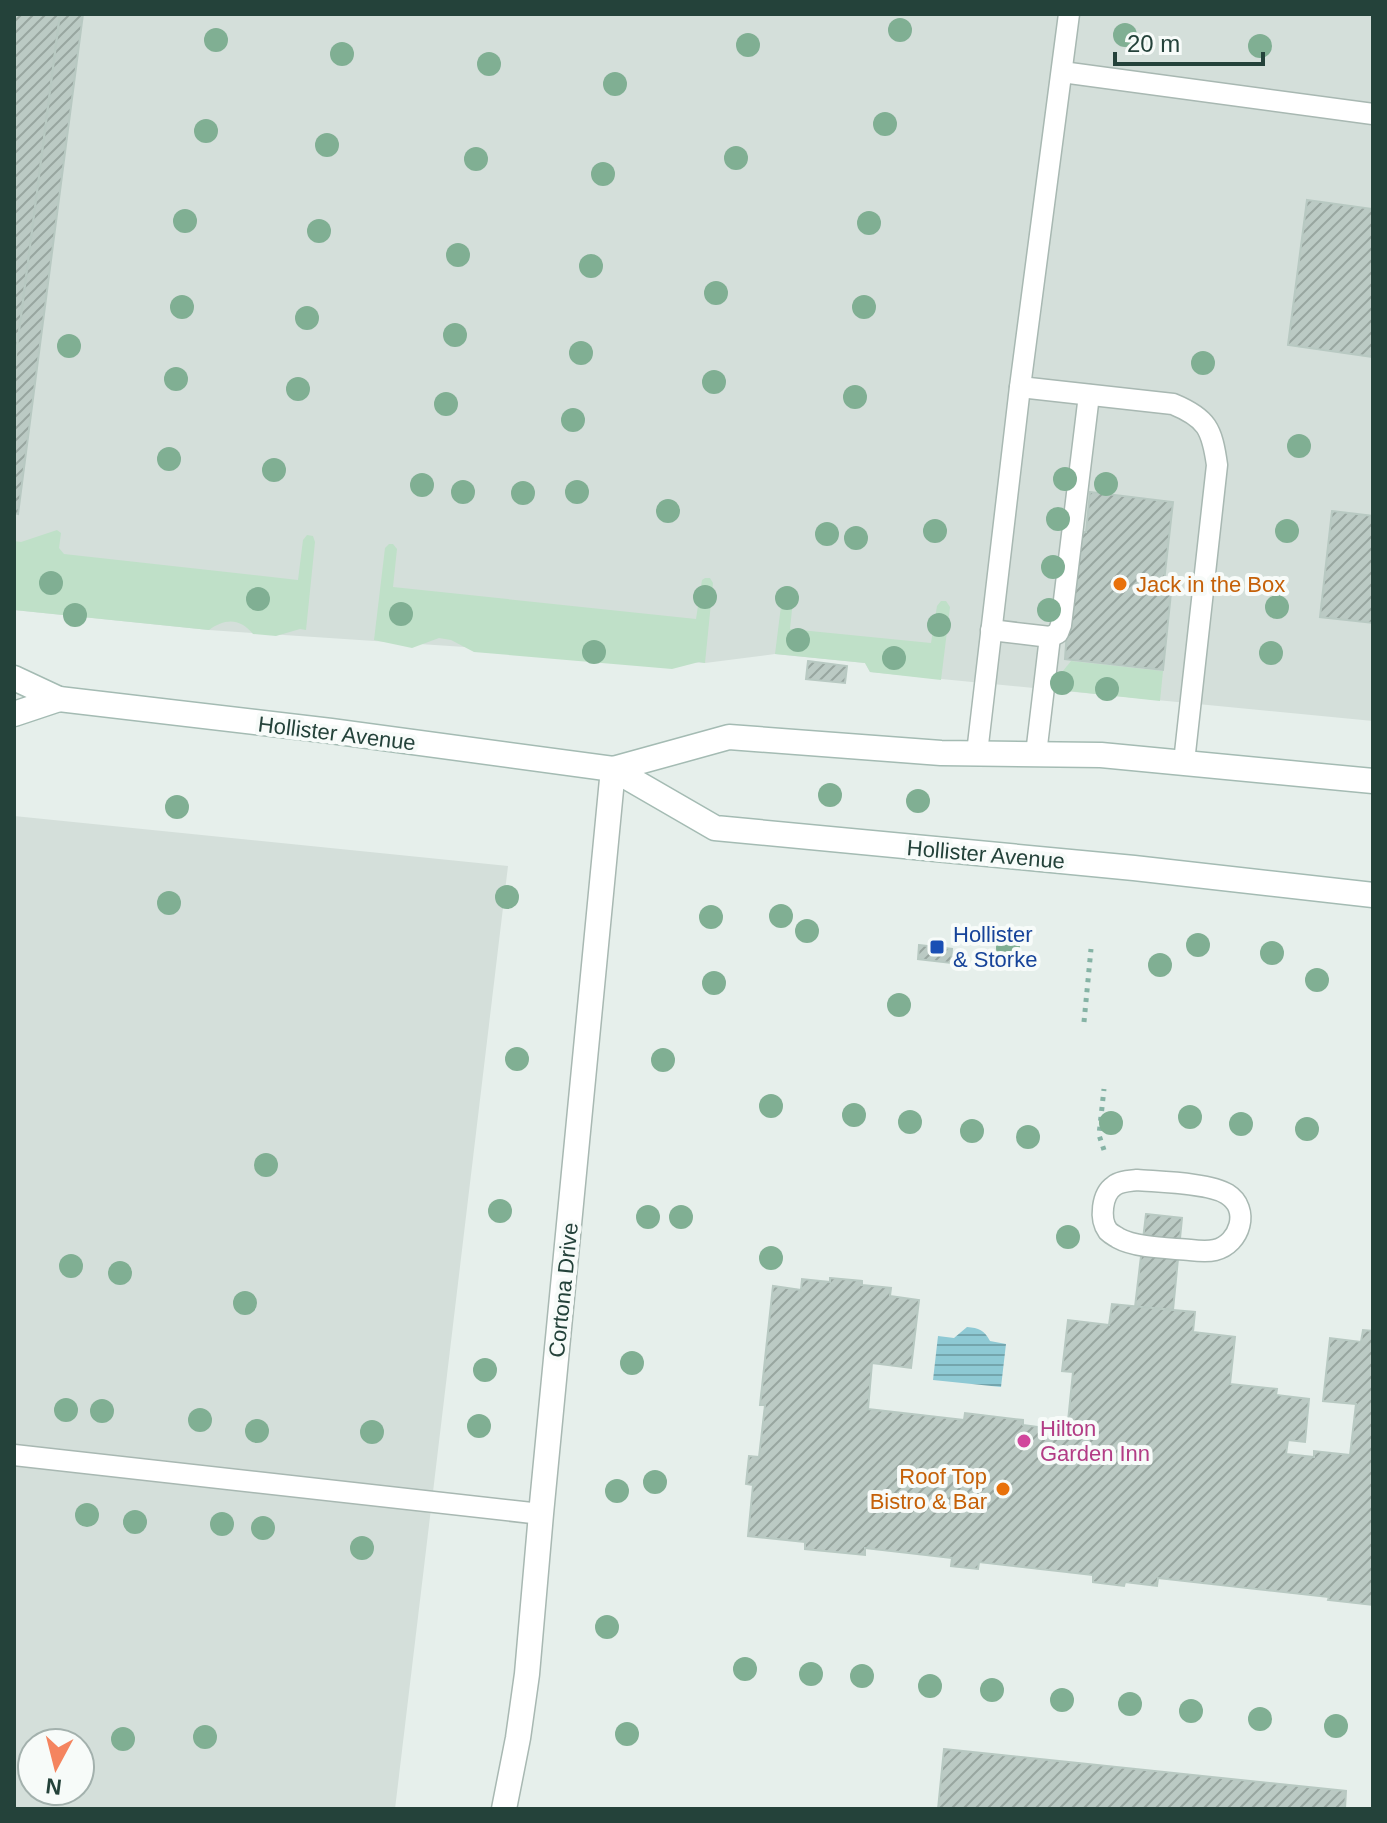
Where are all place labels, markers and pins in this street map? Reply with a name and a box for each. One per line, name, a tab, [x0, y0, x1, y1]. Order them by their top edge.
place label: Jack in the Box	[1136, 572, 1285, 597]
marker: Jack in the Box	[1111, 575, 1129, 593]
place label: Hollister & Storke	[953, 922, 1037, 972]
marker: Hollister & Storke	[928, 938, 946, 956]
place label: Hilton Garden Inn	[1040, 1416, 1150, 1466]
marker: Hilton Garden Inn	[1015, 1432, 1033, 1450]
place label: Roof Top Bistro & Bar	[870, 1464, 987, 1514]
marker: Roof Top Bistro & Bar	[994, 1480, 1012, 1498]

